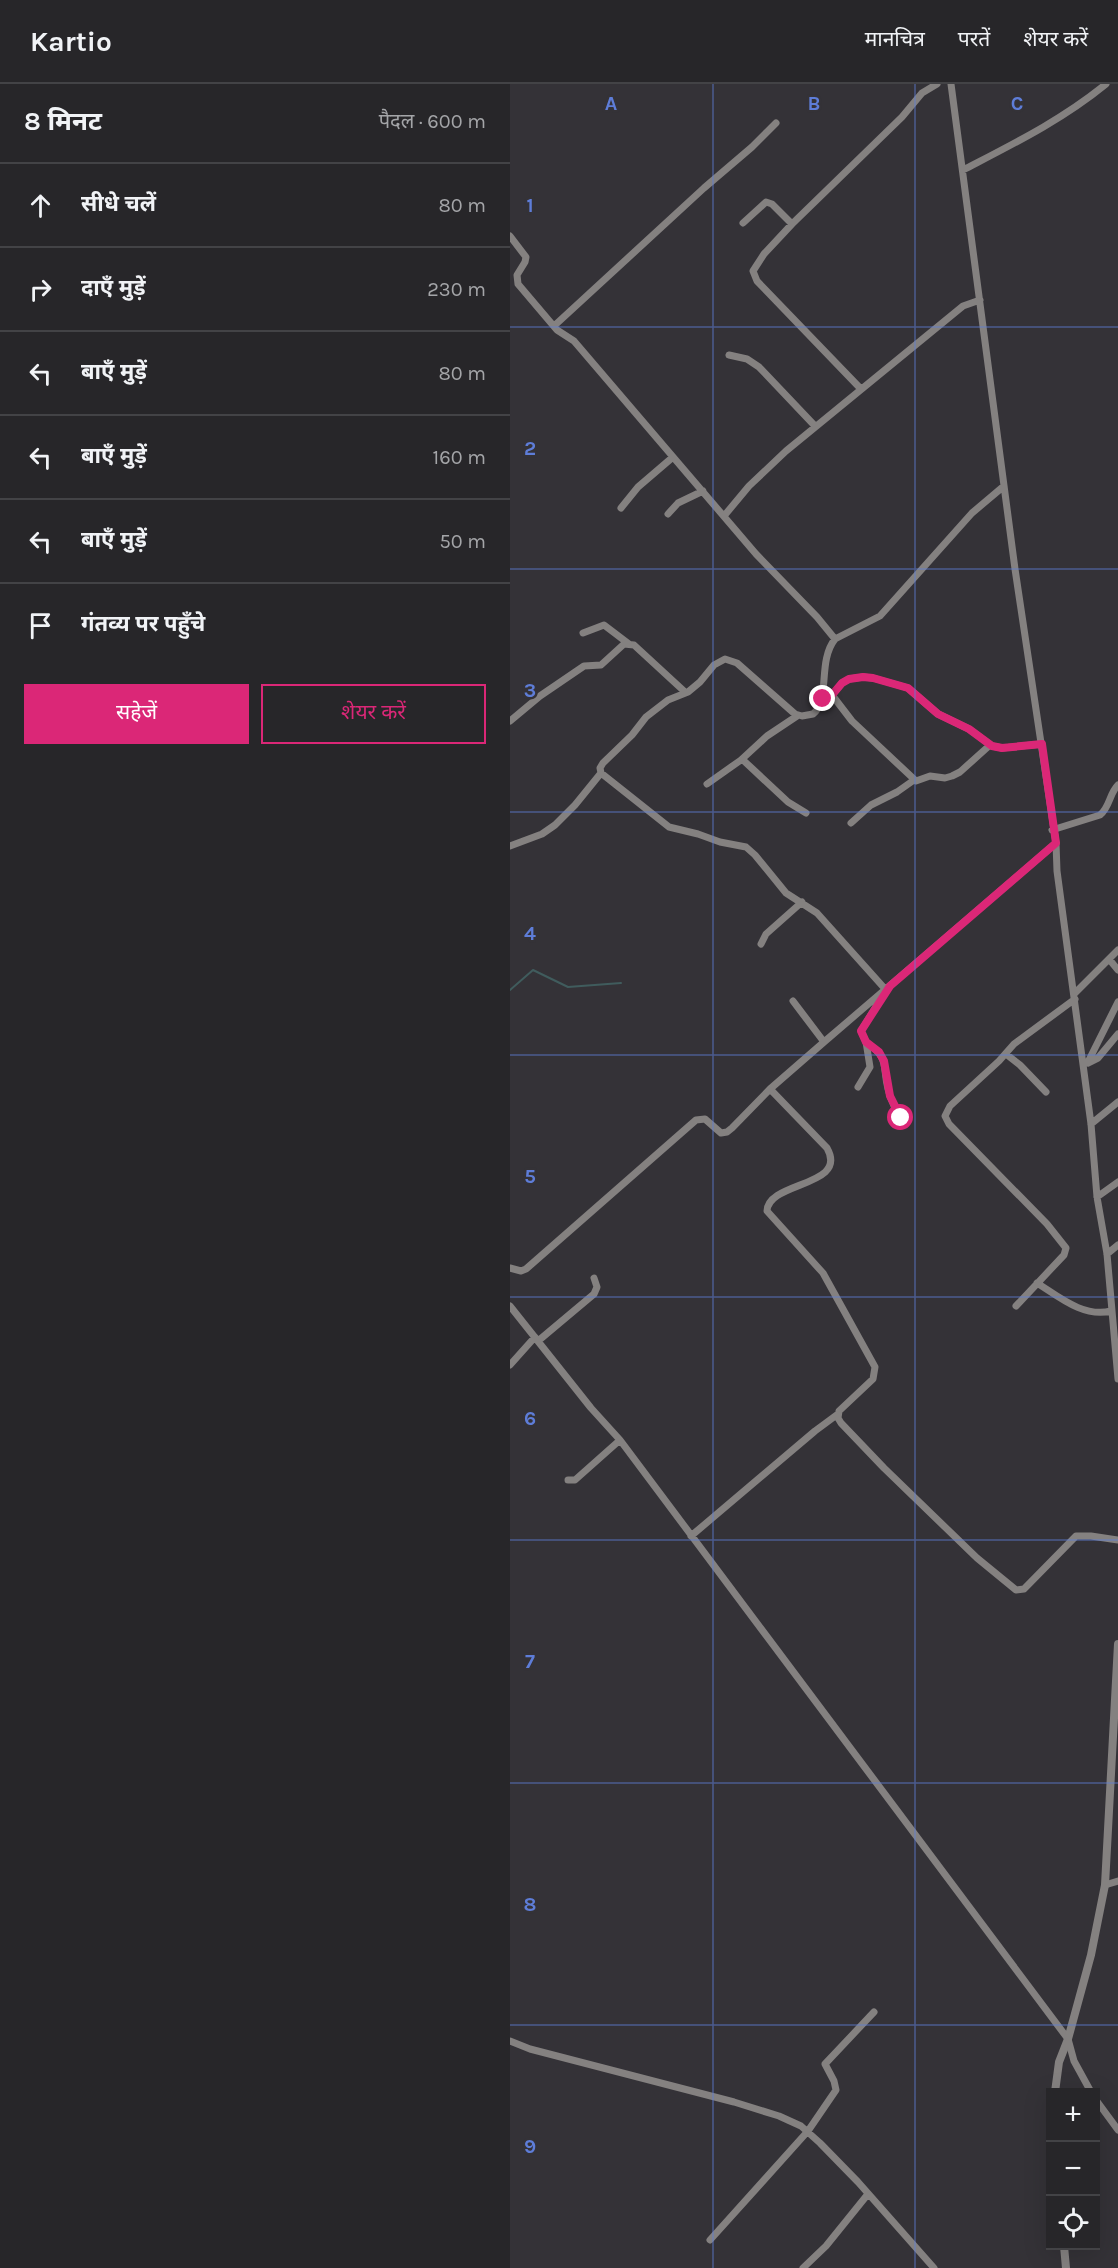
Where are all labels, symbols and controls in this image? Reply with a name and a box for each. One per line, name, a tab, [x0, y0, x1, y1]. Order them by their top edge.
text: Kartio	[30, 25, 112, 58]
text: मानचित्र	[865, 27, 925, 51]
text: परतें	[958, 27, 990, 51]
text: शेयर करें	[1023, 27, 1088, 51]
text: A	[605, 92, 618, 115]
text: B	[808, 92, 820, 115]
text: C	[1011, 92, 1023, 115]
text: 8 मिनट	[24, 106, 102, 137]
text: पैदल · 600 m	[379, 110, 486, 133]
icon: ahead	[24, 189, 57, 222]
text: सीधे चलें	[81, 191, 156, 217]
text: 80 m	[438, 194, 486, 217]
text: 1	[526, 194, 534, 217]
icon: right	[24, 273, 57, 306]
text: दाएँ मुड़ें	[81, 275, 146, 301]
text: 230 m	[427, 278, 486, 301]
icon: left	[24, 357, 57, 390]
text: बाएँ मुड़ें	[81, 359, 147, 385]
text: 80 m	[438, 362, 486, 385]
text: 2	[524, 437, 536, 460]
icon: left	[24, 441, 57, 474]
text: बाएँ मुड़ें	[81, 443, 147, 469]
text: 160 m	[433, 446, 486, 469]
icon: left	[24, 525, 57, 558]
text: बाएँ मुड़ें	[81, 527, 147, 553]
text: 50 m	[439, 530, 486, 553]
icon: arrive	[24, 609, 57, 642]
text: गंतव्य पर पहुँचे	[81, 611, 205, 637]
text: 3	[524, 679, 536, 702]
button: सहेजें	[24, 684, 249, 744]
button: शेयर करें	[261, 684, 486, 744]
route end	[809, 685, 835, 711]
text: 4	[524, 922, 536, 945]
route start	[887, 1104, 913, 1130]
text: 5	[524, 1165, 536, 1188]
text: 6	[524, 1407, 536, 1430]
text: 7	[525, 1650, 535, 1673]
text: 8	[524, 1893, 536, 1916]
map controls	[1046, 2088, 1100, 2250]
button: +	[1046, 2088, 1100, 2142]
text: 9	[524, 2135, 536, 2158]
button: −	[1046, 2142, 1100, 2196]
button: locate	[1046, 2196, 1100, 2250]

